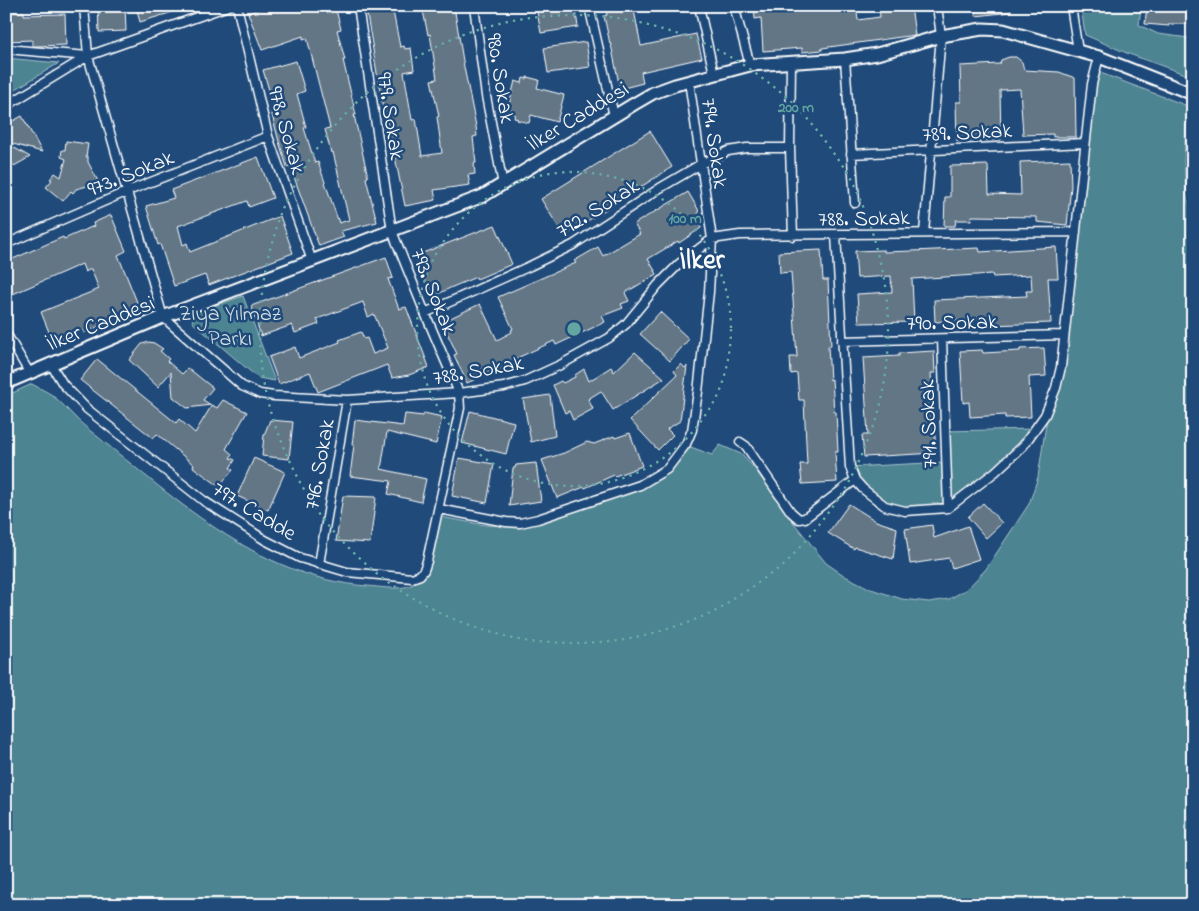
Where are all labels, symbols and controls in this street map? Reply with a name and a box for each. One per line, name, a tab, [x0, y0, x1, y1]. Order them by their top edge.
street label: 980. Sokak	[476, 31, 522, 126]
street label: 979. Sokak	[366, 70, 412, 163]
street label: İlker Caddesi	[521, 74, 636, 161]
street label: 978. Sokak	[257, 83, 313, 179]
street label: 794. Sokak	[691, 96, 735, 191]
text: 200 m	[777, 97, 814, 119]
street label: 789. Sokak	[921, 116, 1013, 152]
street label: 973. Sokak	[83, 143, 180, 207]
street label: 792. Sokak	[551, 171, 647, 248]
street label: 788. Sokak	[818, 203, 910, 237]
text: 100 m	[668, 208, 702, 230]
district label: İlker	[680, 241, 726, 282]
street label: 793. Sokak	[400, 244, 464, 341]
street label: İlker Caddesi	[42, 289, 160, 361]
park label: Ziya Yılmaz Parkı	[179, 299, 282, 356]
street label: 790. Sokak	[906, 307, 998, 341]
centre of rings	[565, 320, 583, 338]
street label: 788. Sokak	[431, 348, 527, 396]
street label: 791. Sokak	[912, 379, 948, 469]
street label: 796. Sokak	[297, 416, 345, 512]
street label: 797. Cadde	[205, 475, 302, 550]

